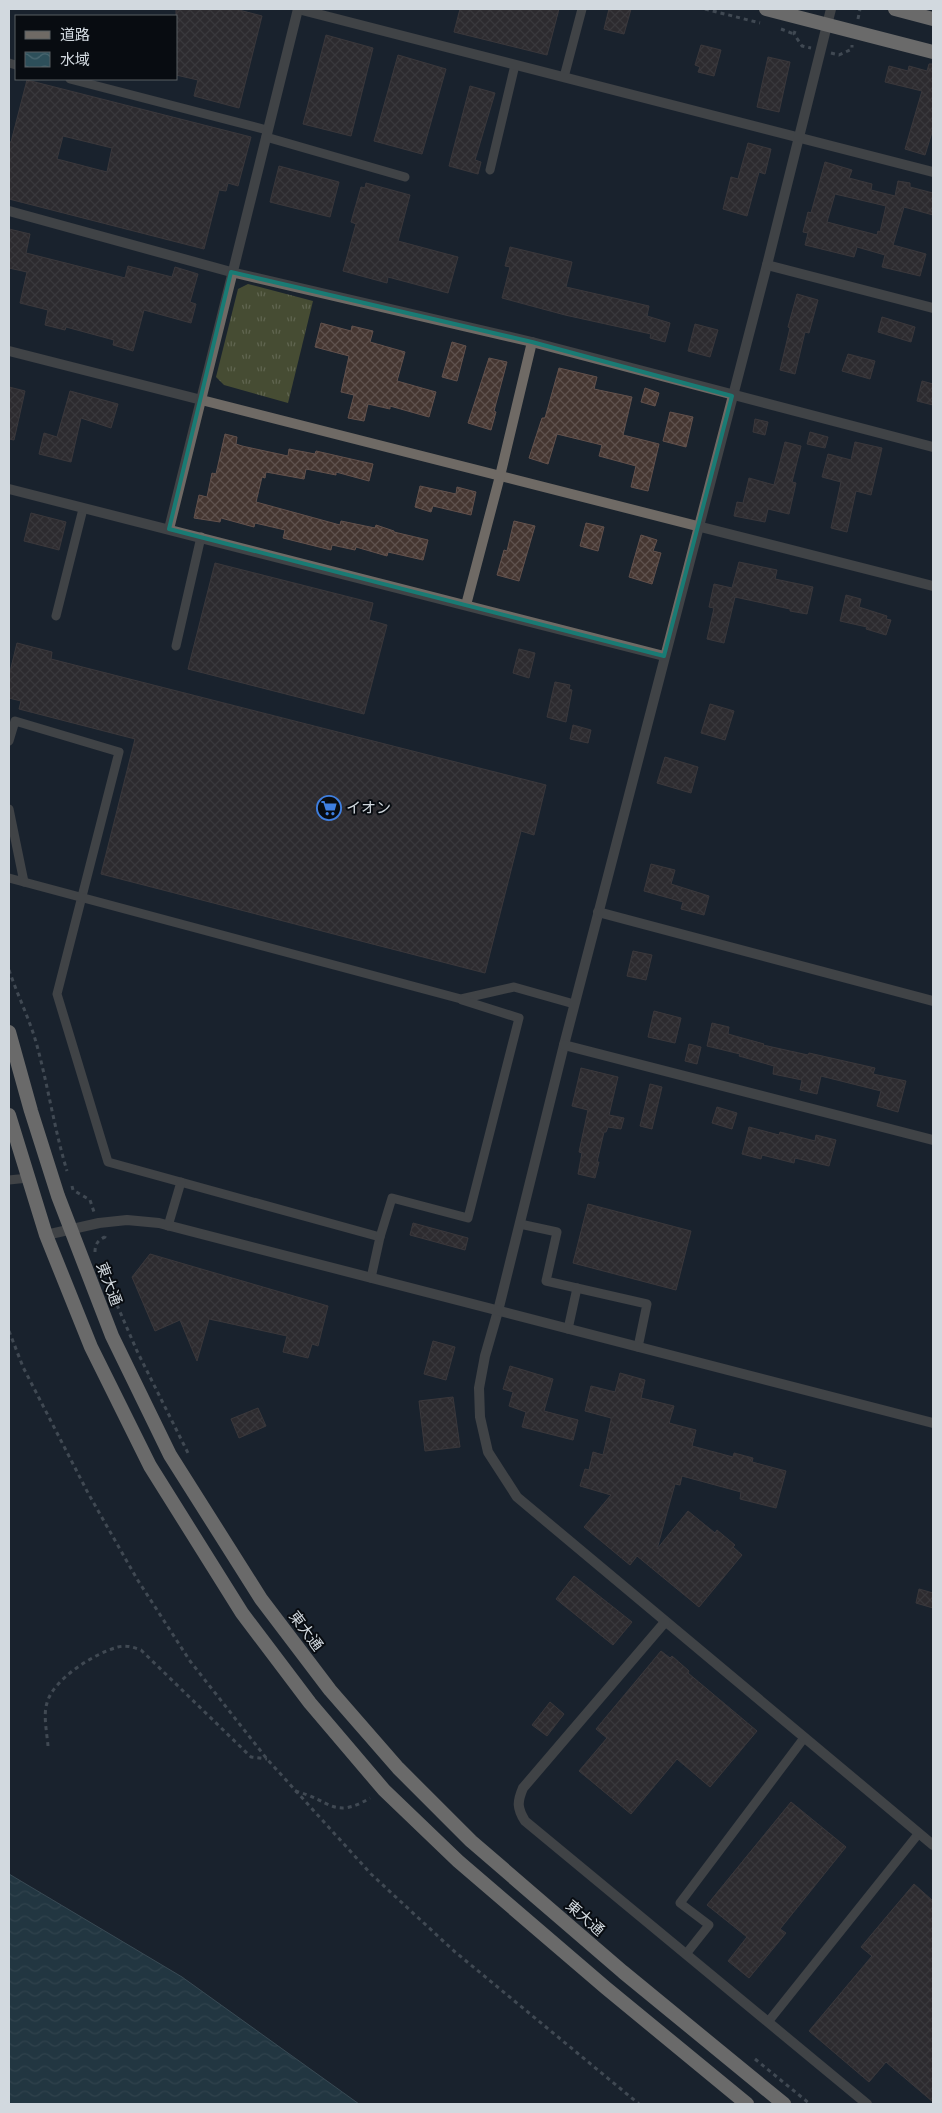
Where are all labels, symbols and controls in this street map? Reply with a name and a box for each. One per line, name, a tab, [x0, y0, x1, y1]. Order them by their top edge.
legend	[15, 15, 178, 80]
text: 道路	[60, 23, 90, 46]
text: 水域	[60, 48, 90, 71]
supermarket icon: イオン	[316, 795, 342, 821]
place label: イオン	[346, 796, 391, 819]
street label: 東大通	[91, 1259, 128, 1309]
street label: 東大通	[284, 1606, 329, 1656]
street label: 東大通	[561, 1894, 610, 1941]

